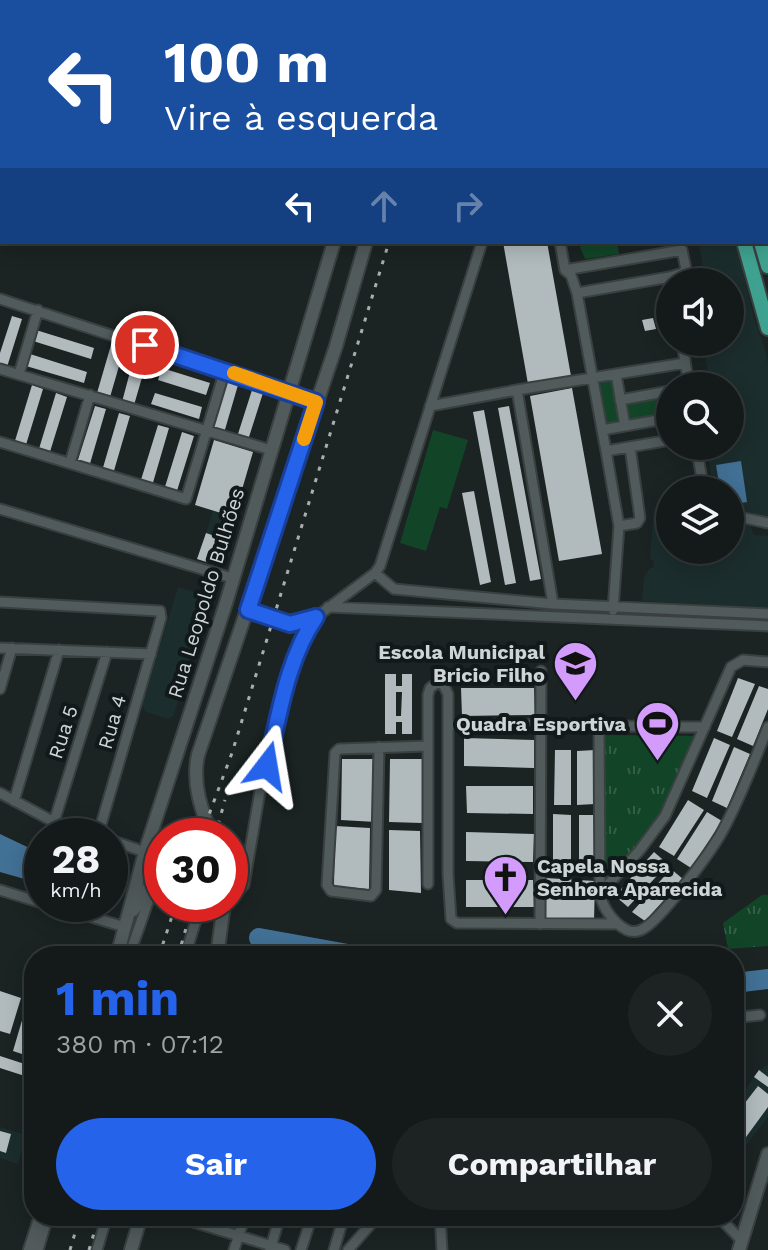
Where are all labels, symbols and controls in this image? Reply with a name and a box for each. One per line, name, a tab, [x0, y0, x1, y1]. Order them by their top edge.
text: 100 m	[164, 30, 329, 96]
icon: left	[32, 32, 136, 136]
text: Vire à esquerda	[164, 97, 438, 139]
icon: left	[278, 184, 322, 228]
icon: ahead	[362, 184, 406, 228]
icon: right	[446, 184, 490, 228]
map controls	[656, 268, 744, 564]
button: sound	[656, 268, 744, 356]
pin	[111, 311, 179, 379]
icon: arrive	[123, 323, 167, 367]
button: search	[656, 372, 744, 460]
button: layers	[656, 476, 744, 564]
street label: Rua Leopoldo Bulhões	[163, 485, 249, 701]
place label: Escola Municipal Bricio Filho	[378, 640, 545, 687]
school or university icon: Escola Municipal Bricio Filho	[552, 640, 600, 703]
street label: Rua 4	[93, 692, 131, 752]
sports icon: Quadra Esportiva	[633, 700, 681, 763]
street label: Rua 5	[43, 702, 83, 762]
place label: Quadra Esportiva	[456, 712, 626, 736]
position arrow	[225, 724, 309, 808]
speed limit sign: 30	[144, 818, 248, 922]
text: 28	[52, 836, 100, 883]
church icon: Capela Nossa Senhora Aparecida	[482, 853, 530, 916]
place label: Capela Nossa Senhora Aparecida	[537, 854, 723, 901]
text: km/h	[50, 878, 102, 902]
text: 1 min	[56, 970, 179, 1027]
button: close	[628, 972, 712, 1056]
text: 380 m · 07:12	[56, 1029, 224, 1059]
button: Sair	[56, 1118, 376, 1210]
button: Compartilhar	[392, 1118, 712, 1210]

